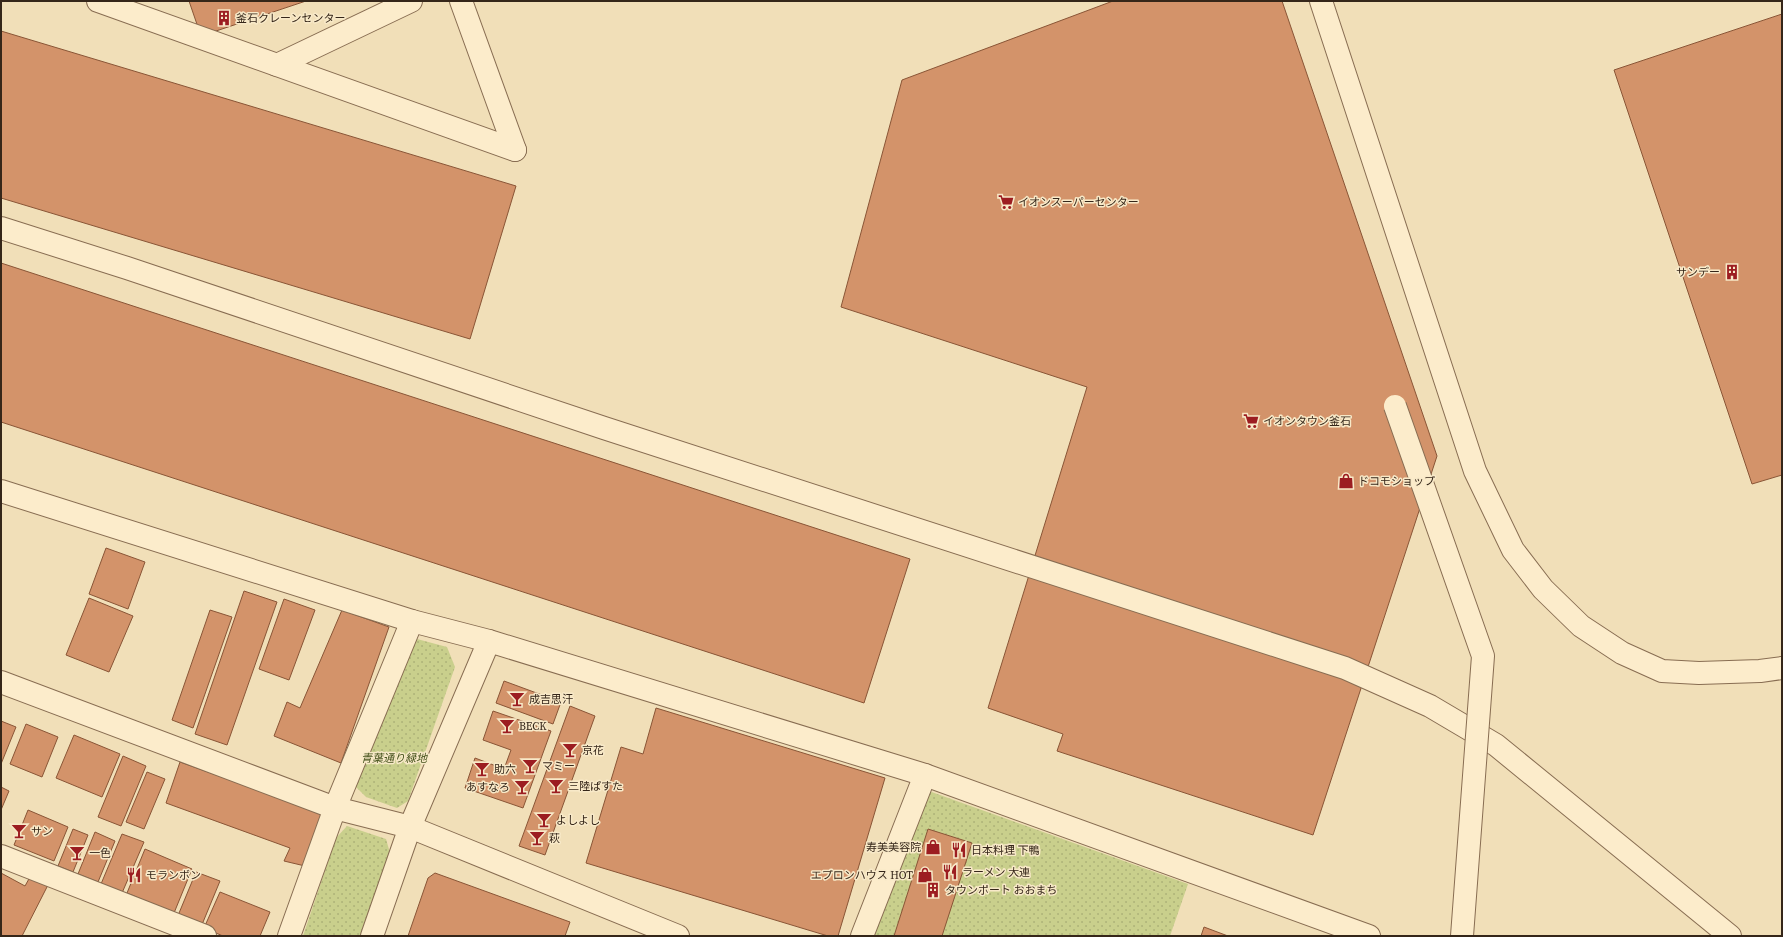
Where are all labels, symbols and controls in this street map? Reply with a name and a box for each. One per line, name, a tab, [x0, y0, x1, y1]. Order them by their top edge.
building icon: 釜石クレーンセンター	[215, 9, 233, 27]
place label: 釜石クレーンセンター	[236, 11, 345, 26]
supermarket icon: イオンスーパーセンター	[997, 193, 1015, 211]
place label: イオンスーパーセンター	[1018, 195, 1139, 210]
building icon: サンデー	[1723, 263, 1741, 281]
place label: サンデー	[1676, 265, 1720, 280]
supermarket icon: イオンタウン釜石	[1242, 412, 1260, 430]
place label: イオンタウン釜石	[1263, 414, 1351, 429]
shop icon: ドコモショップ	[1337, 472, 1355, 490]
place label: ドコモショップ	[1358, 474, 1435, 489]
bar icon: 成吉思汗	[508, 690, 526, 708]
place label: 成吉思汗	[529, 692, 573, 707]
bar icon: BECK	[498, 717, 516, 735]
place label: BECK	[519, 719, 547, 734]
bar icon: 京花	[561, 741, 579, 759]
place label: 京花	[582, 743, 604, 758]
park label: 青葉通り緑地	[361, 751, 428, 766]
bar icon: マミー	[521, 757, 539, 775]
place label: マミー	[542, 759, 575, 774]
bar icon: 助六	[473, 760, 491, 778]
place label: 助六	[494, 762, 516, 777]
bar icon: 三陸ぱすた	[547, 777, 565, 795]
bar icon: あすなろ	[513, 778, 531, 796]
place label: 三陸ぱすた	[568, 779, 623, 794]
place label: あすなろ	[466, 780, 510, 795]
bar icon: よしよし	[535, 811, 553, 829]
place label: よしよし	[556, 813, 600, 828]
bar icon: サン	[10, 822, 28, 840]
place label: サン	[31, 824, 53, 839]
bar icon: 萩	[528, 829, 546, 847]
place label: 萩	[549, 831, 560, 846]
shop icon: 寿美美容院	[924, 838, 942, 856]
place label: 寿美美容院	[866, 840, 921, 855]
restaurant icon: 日本料理 下鴨	[950, 841, 968, 859]
place label: 日本料理 下鴨	[971, 843, 1040, 858]
bar icon: 一色	[68, 844, 86, 862]
place label: 一色	[89, 846, 111, 861]
restaurant icon: ラーメン 大連	[941, 863, 959, 881]
place label: ラーメン 大連	[962, 865, 1030, 880]
restaurant icon: モランボン	[125, 866, 143, 884]
shop icon: エプロンハウス HOT	[916, 866, 934, 884]
place label: モランボン	[146, 868, 201, 883]
place label: エプロンハウス HOT	[811, 868, 913, 883]
building icon: タウンポート おおまち	[924, 881, 942, 899]
place label: タウンポート おおまち	[945, 883, 1058, 898]

